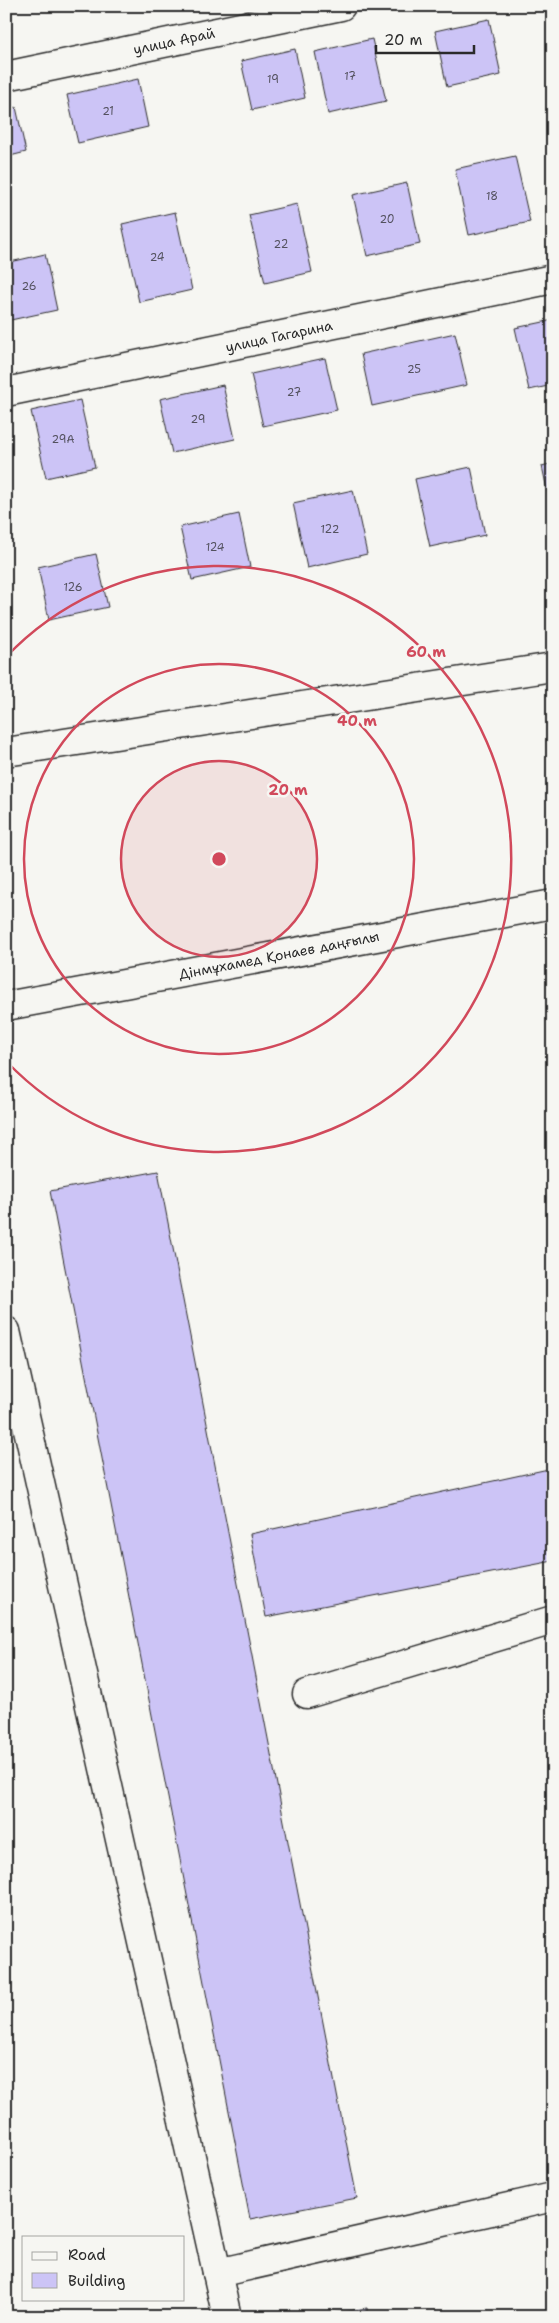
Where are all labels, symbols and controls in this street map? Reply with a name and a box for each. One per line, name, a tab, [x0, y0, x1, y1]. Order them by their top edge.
scale bar	[376, 22, 474, 54]
street label: улица Арай	[132, 24, 216, 58]
text: 20 m	[384, 30, 423, 50]
house number: 17	[344, 69, 356, 84]
house number: 19	[267, 72, 279, 87]
house number: 21	[102, 104, 114, 119]
house number: 18	[486, 189, 498, 204]
house number: 20	[379, 212, 395, 227]
house number: 22	[274, 237, 288, 252]
house number: 24	[150, 250, 165, 265]
house number: 26	[22, 279, 36, 294]
street label: улица Гагарина	[224, 316, 334, 356]
house number: 25	[407, 362, 421, 377]
house number: 27	[287, 385, 302, 400]
house number: 29	[191, 412, 205, 427]
house number: 29А	[52, 432, 74, 447]
house number: 122	[321, 522, 339, 537]
house number: 124	[206, 540, 225, 555]
house number: 126	[64, 580, 82, 595]
text: 60 m	[406, 642, 446, 662]
text: 40 m	[337, 711, 377, 731]
text: 20 m	[268, 780, 308, 800]
centre of rings	[210, 850, 228, 868]
street label: Дінмұхамед Қонаев даңғылы	[177, 927, 381, 983]
legend	[22, 2236, 185, 2300]
text: Road	[68, 2245, 106, 2265]
text: Building	[68, 2271, 125, 2291]

